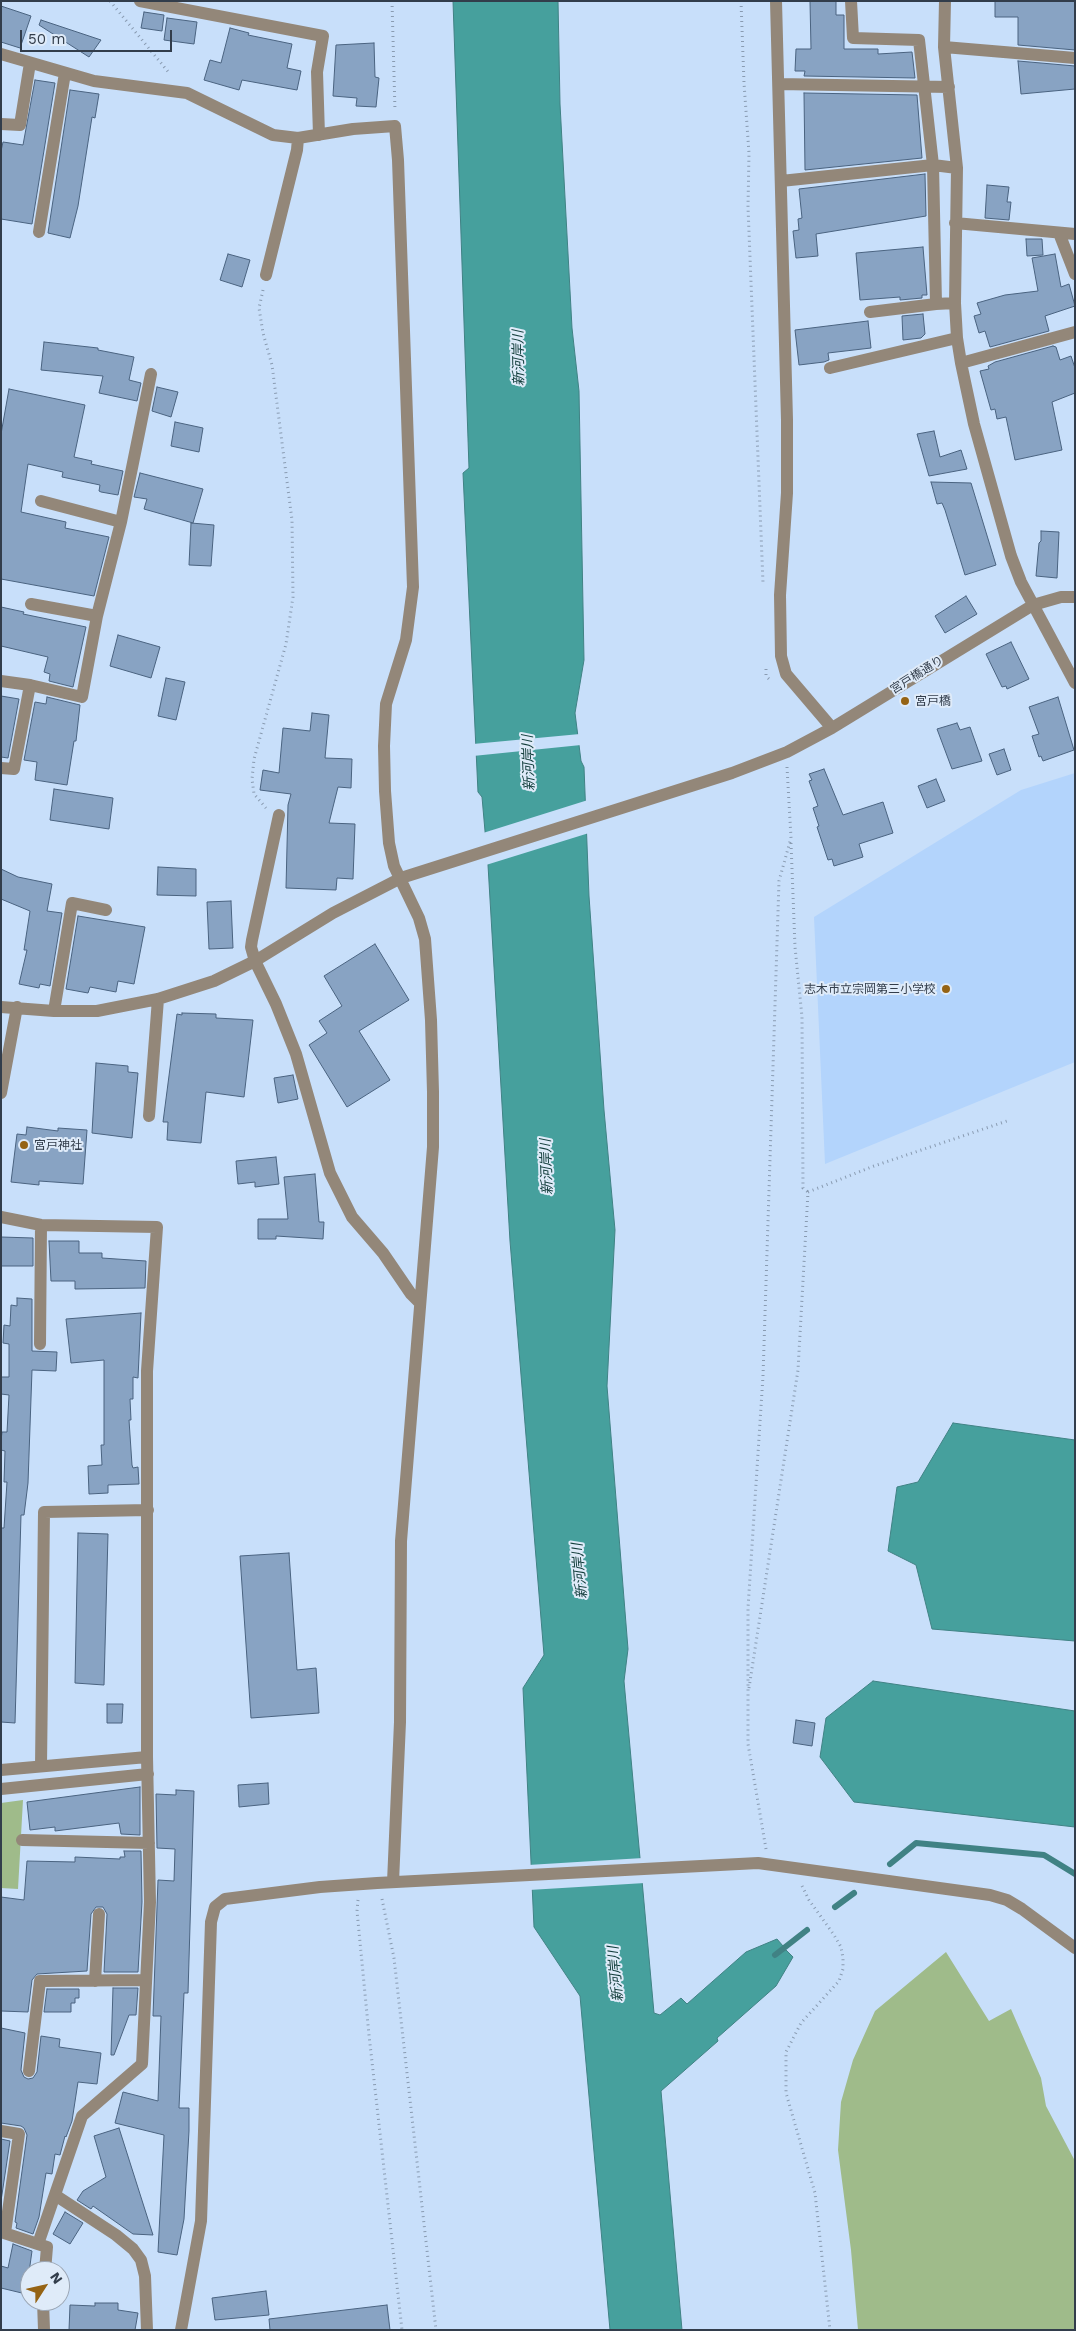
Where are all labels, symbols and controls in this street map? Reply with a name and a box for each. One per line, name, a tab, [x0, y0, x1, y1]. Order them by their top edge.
scale bar	[22, 20, 175, 52]
text: 50 m	[28, 30, 65, 48]
water label: 新河岸川	[510, 330, 528, 386]
street label: 宮戸橋通り	[888, 653, 946, 697]
place label: 宮戸橋	[915, 694, 951, 708]
marker: 宮戸橋	[899, 695, 911, 707]
water label: 新河岸川	[520, 735, 538, 791]
place label: 志木市立宗岡第三小学校	[804, 982, 936, 996]
marker: 志木市立宗岡第三小学校	[940, 983, 952, 995]
place label: 宮戸神社	[34, 1138, 82, 1152]
marker: 宮戸神社	[18, 1139, 30, 1151]
water label: 新河岸川	[538, 1139, 556, 1195]
water label: 新河岸川	[569, 1542, 591, 1600]
water label: 新河岸川	[605, 1945, 627, 2003]
north arrow	[20, 2261, 70, 2311]
text: N	[47, 2269, 66, 2287]

